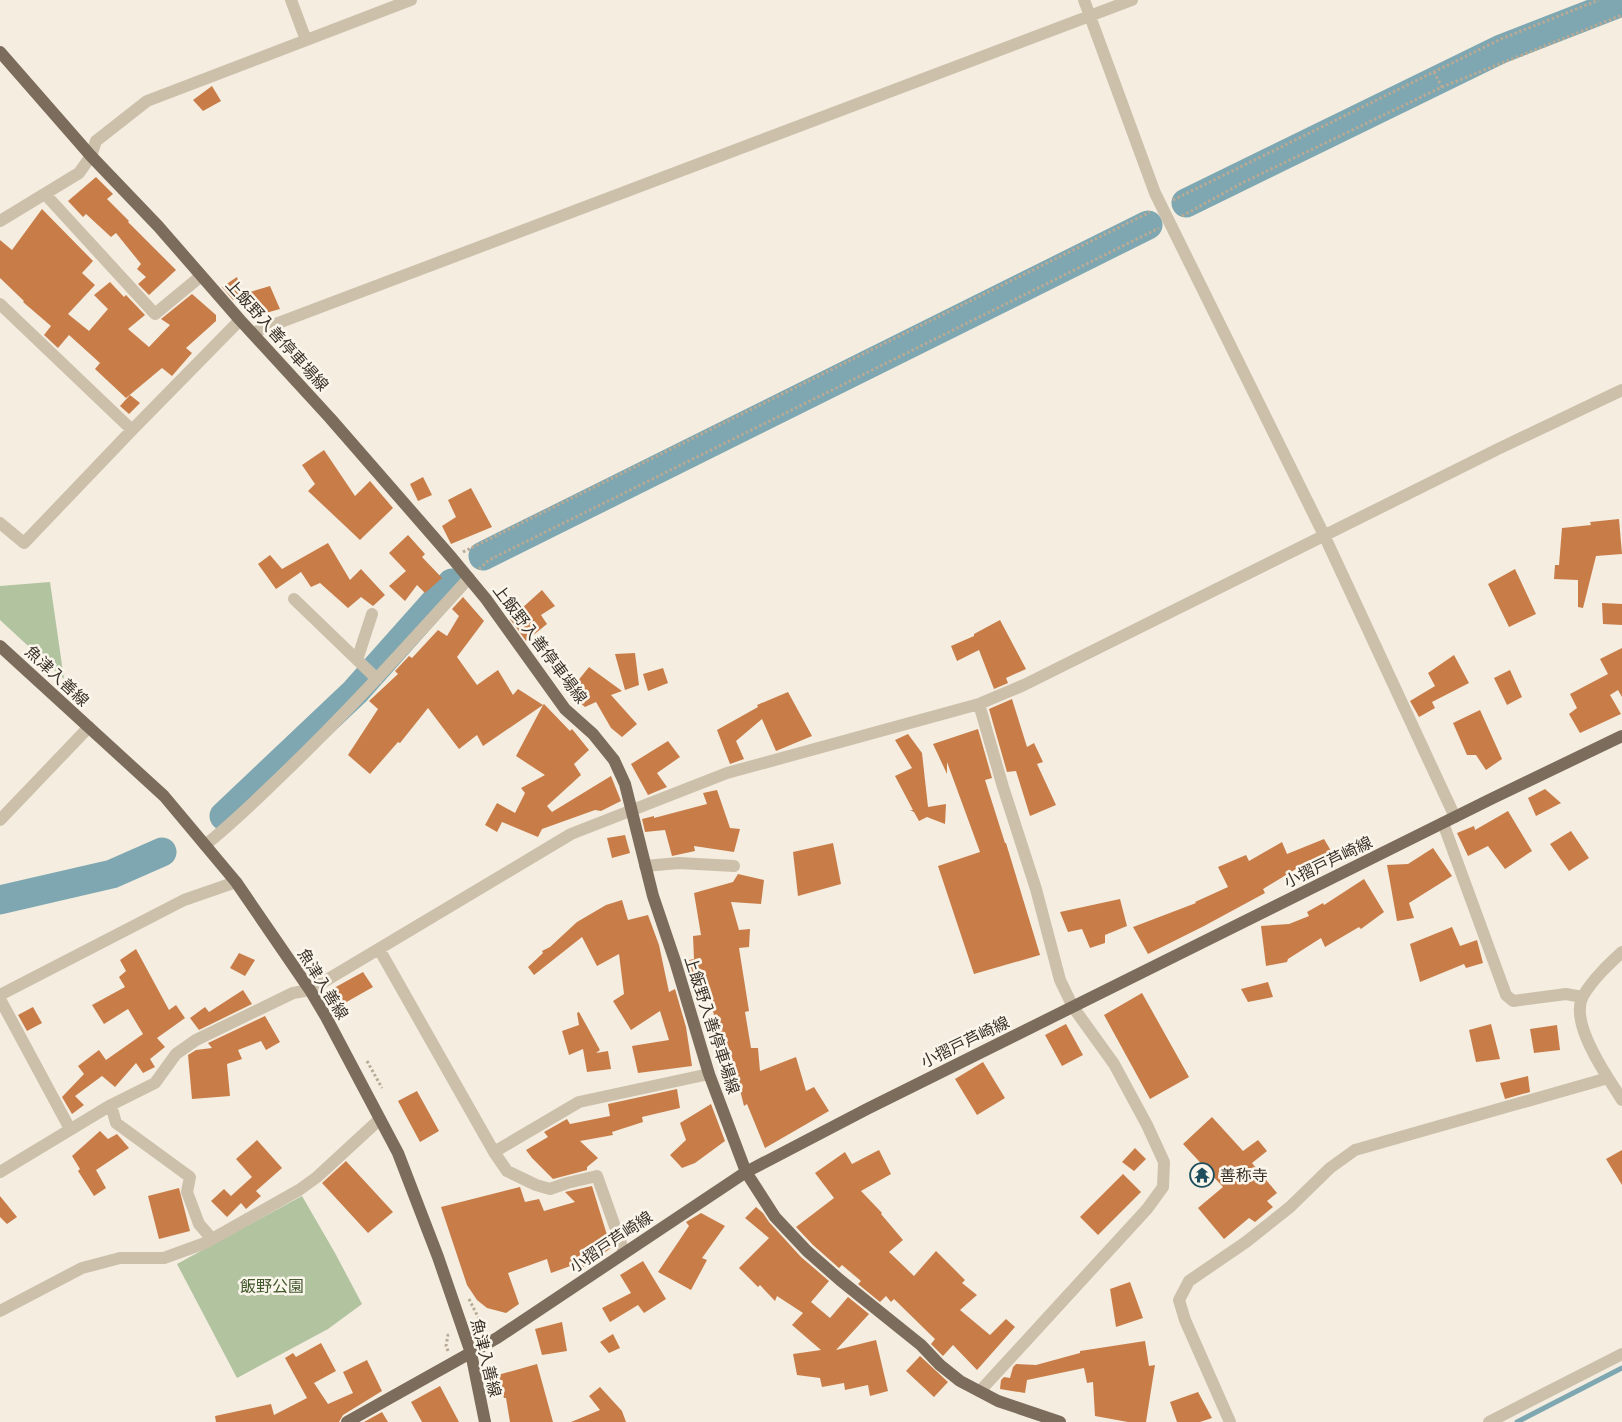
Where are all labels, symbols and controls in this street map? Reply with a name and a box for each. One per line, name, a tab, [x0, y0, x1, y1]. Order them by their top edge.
street label: 上飯野入善停車場線	[221, 274, 333, 396]
street label: 上飯野入善停車場線	[488, 580, 592, 708]
street label: 魚津入善線	[21, 641, 93, 711]
street label: 小摺戸芦崎線	[1280, 832, 1376, 892]
street label: 魚津入善線	[293, 945, 353, 1023]
street label: 上飯野入善停車場線	[680, 953, 744, 1097]
street label: 小摺戸芦崎線	[917, 1012, 1013, 1072]
temple icon: 善称寺	[1189, 1162, 1215, 1188]
place label: 善称寺	[1220, 1165, 1268, 1186]
street label: 小摺戸芦崎線	[565, 1206, 657, 1278]
park label: 飯野公園	[240, 1276, 304, 1297]
street label: 魚津入善線	[466, 1317, 506, 1399]

